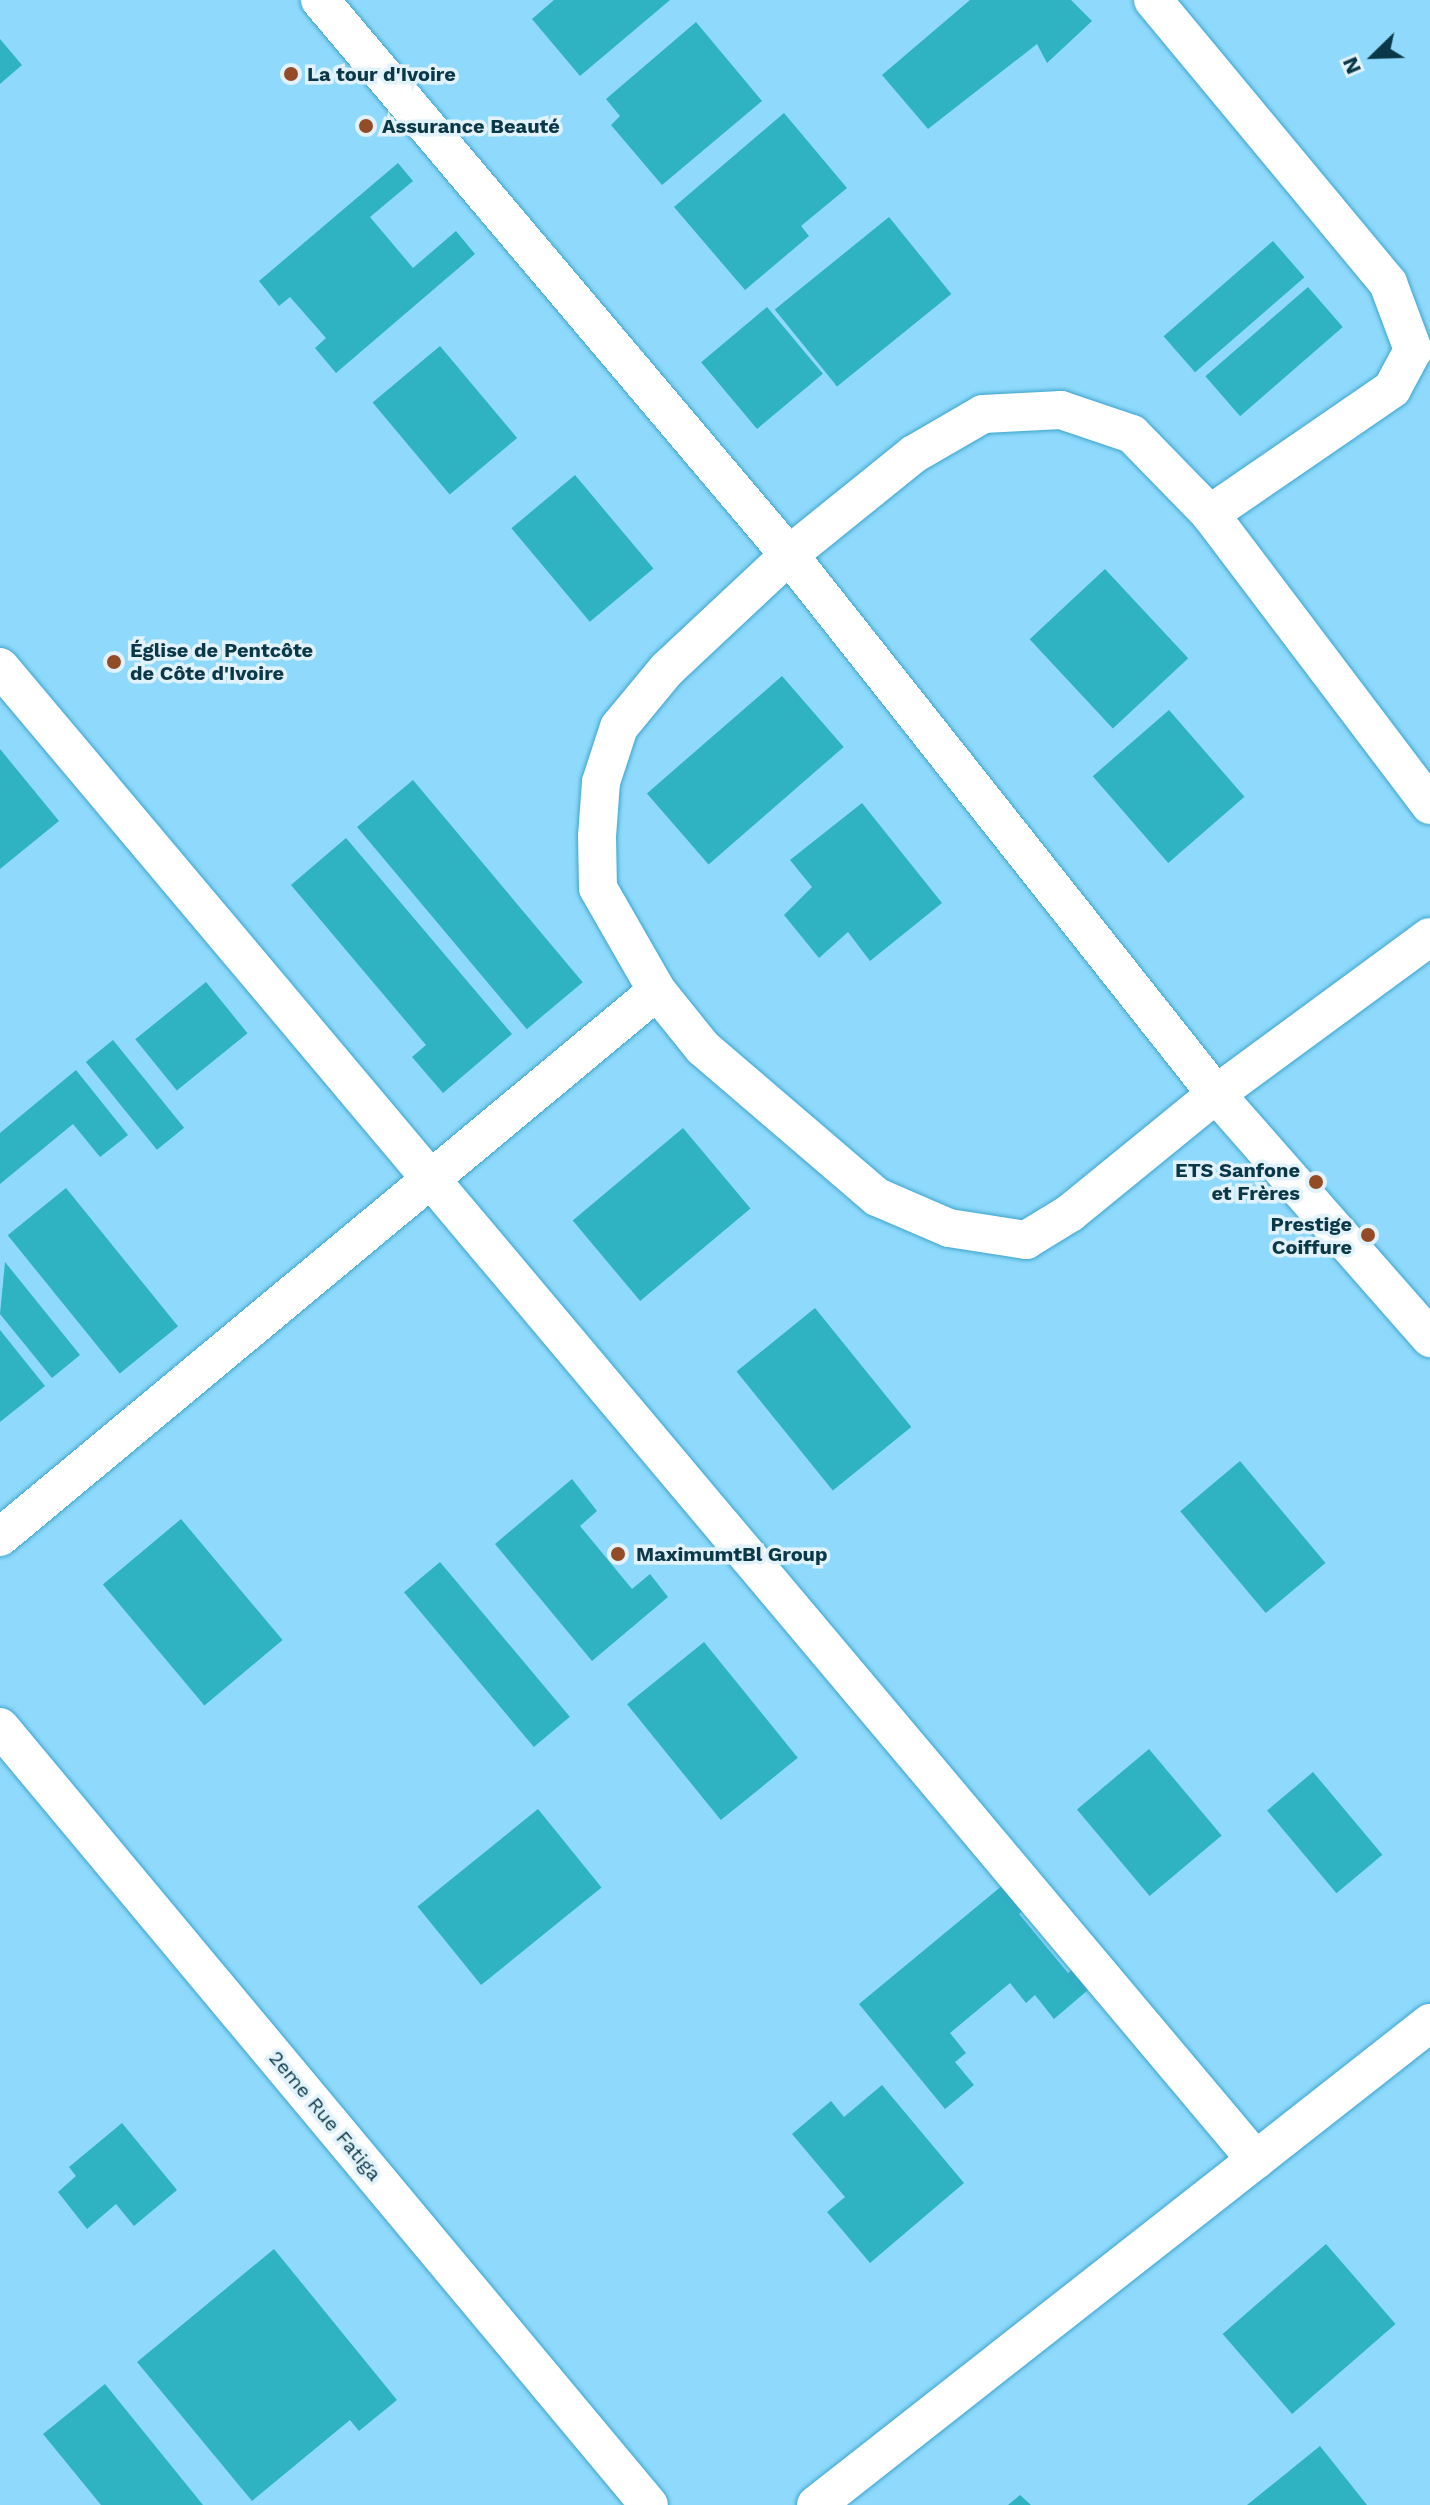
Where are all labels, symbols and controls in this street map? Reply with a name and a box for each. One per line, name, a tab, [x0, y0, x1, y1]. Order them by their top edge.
north arrow	[1334, 16, 1414, 96]
text: N	[1337, 53, 1366, 78]
place label: La tour d'Ivoire	[307, 62, 457, 86]
marker: La tour d'Ivoire	[282, 65, 300, 83]
place label: Assurance Beauté	[382, 114, 560, 138]
marker: Assurance Beauté	[357, 117, 375, 135]
place label: Église de Pentcôte de Côte d'Ivoire	[130, 638, 313, 685]
marker: Église de Pentcôte de Côte d'Ivoire	[105, 653, 123, 671]
place label: ETS Sanfone et Frères	[1175, 1158, 1300, 1205]
marker: ETS Sanfone et Frères	[1307, 1173, 1325, 1191]
place label: Prestige Coiffure	[1271, 1212, 1352, 1259]
marker: Prestige Coiffure	[1359, 1226, 1377, 1244]
place label: MaximumtBl Group	[636, 1542, 828, 1566]
marker: MaximumtBl Group	[607, 1543, 629, 1565]
street label: 2eme Rue Fatiga	[264, 2046, 386, 2186]

